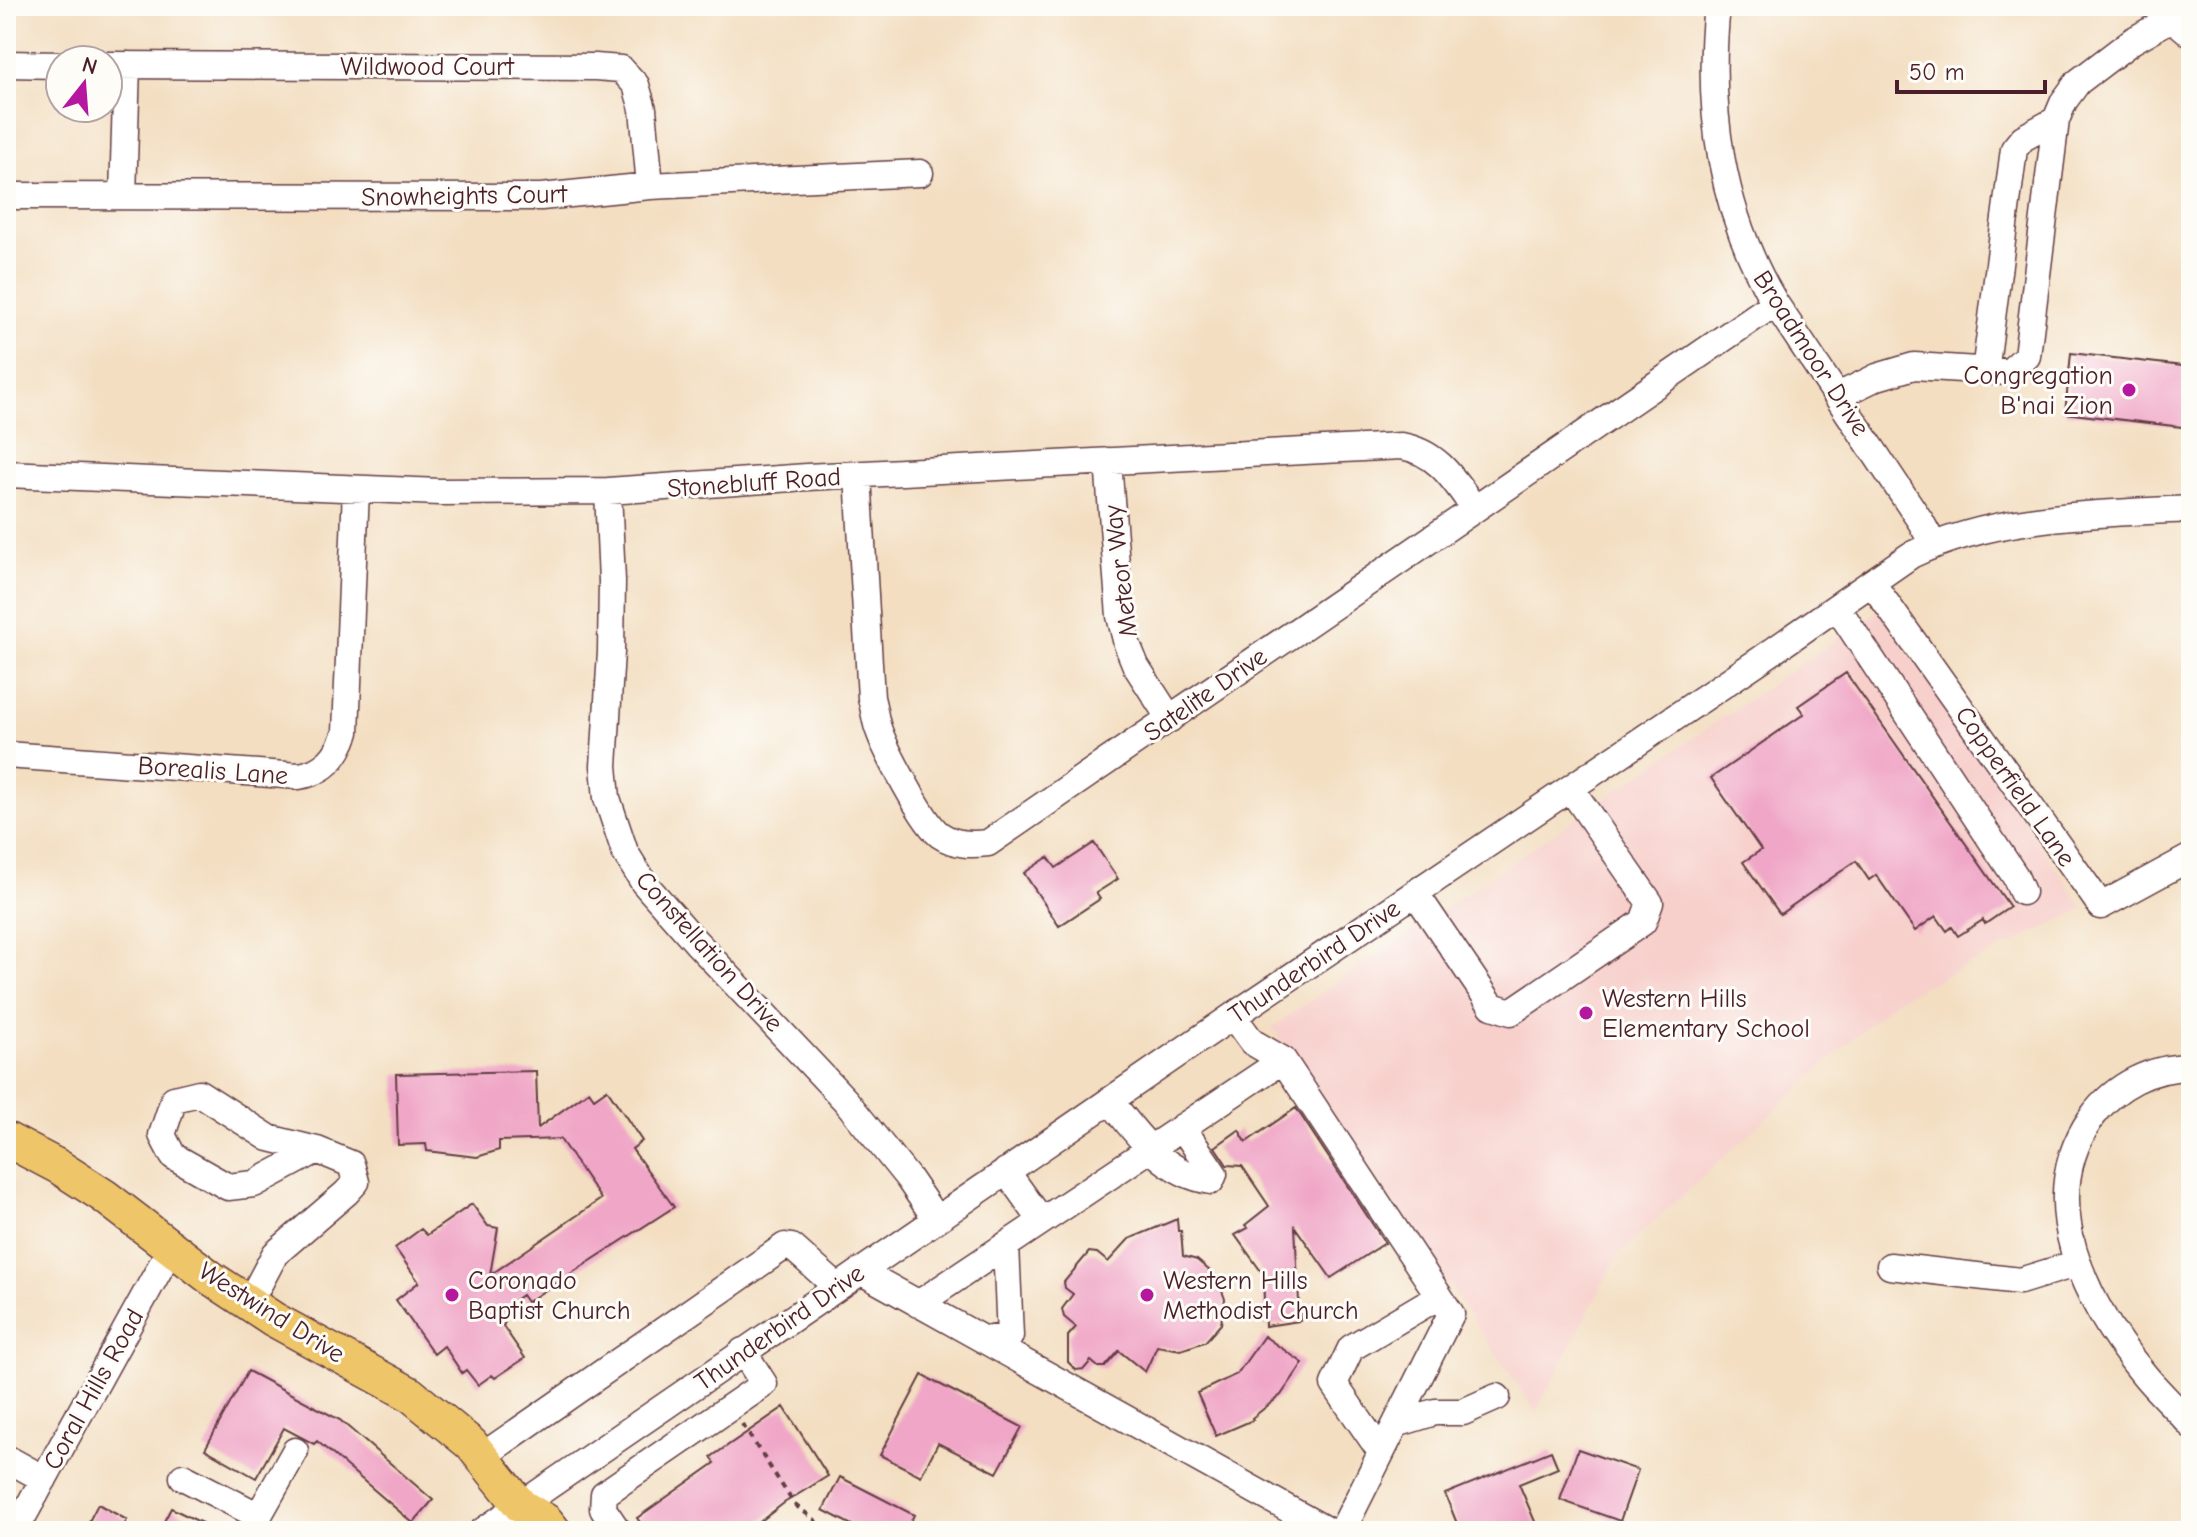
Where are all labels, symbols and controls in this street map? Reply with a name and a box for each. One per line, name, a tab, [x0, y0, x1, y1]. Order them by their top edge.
north arrow	[44, 44, 124, 124]
scale bar	[1897, 44, 2045, 94]
text: N	[79, 51, 100, 80]
street label: Wildwood Court	[340, 52, 515, 82]
text: 50 m	[1909, 58, 1965, 86]
street label: Snowheights Court	[361, 179, 569, 213]
street label: Broadmoor Drive	[1747, 265, 1876, 442]
place label: Congregation B'nai Zion	[1964, 361, 2113, 421]
marker: Congregation B'nai Zion	[2120, 381, 2138, 399]
street label: Stonebluff Road	[666, 462, 842, 504]
street label: Meteor Way	[1098, 503, 1144, 639]
street label: Satelite Drive	[1138, 641, 1273, 748]
street label: Copperfield Lane	[1949, 701, 2082, 872]
street label: Borealis Lane	[137, 751, 289, 791]
street label: Constellation Drive	[629, 865, 789, 1038]
street label: Thunderbird Drive	[1223, 893, 1406, 1030]
place label: Western Hills Elementary School	[1602, 984, 1810, 1044]
marker: Western Hills Elementary School	[1577, 1004, 1595, 1022]
street label: Westwind Drive	[193, 1256, 350, 1370]
street label: Thunderbird Drive	[689, 1258, 870, 1397]
place label: Coronado Baptist Church	[468, 1266, 631, 1326]
place label: Western Hills Methodist Church	[1163, 1266, 1359, 1326]
marker: Coronado Baptist Church	[443, 1286, 461, 1304]
marker: Western Hills Methodist Church	[1138, 1286, 1156, 1304]
street label: Coral Hills Road	[37, 1304, 150, 1475]

